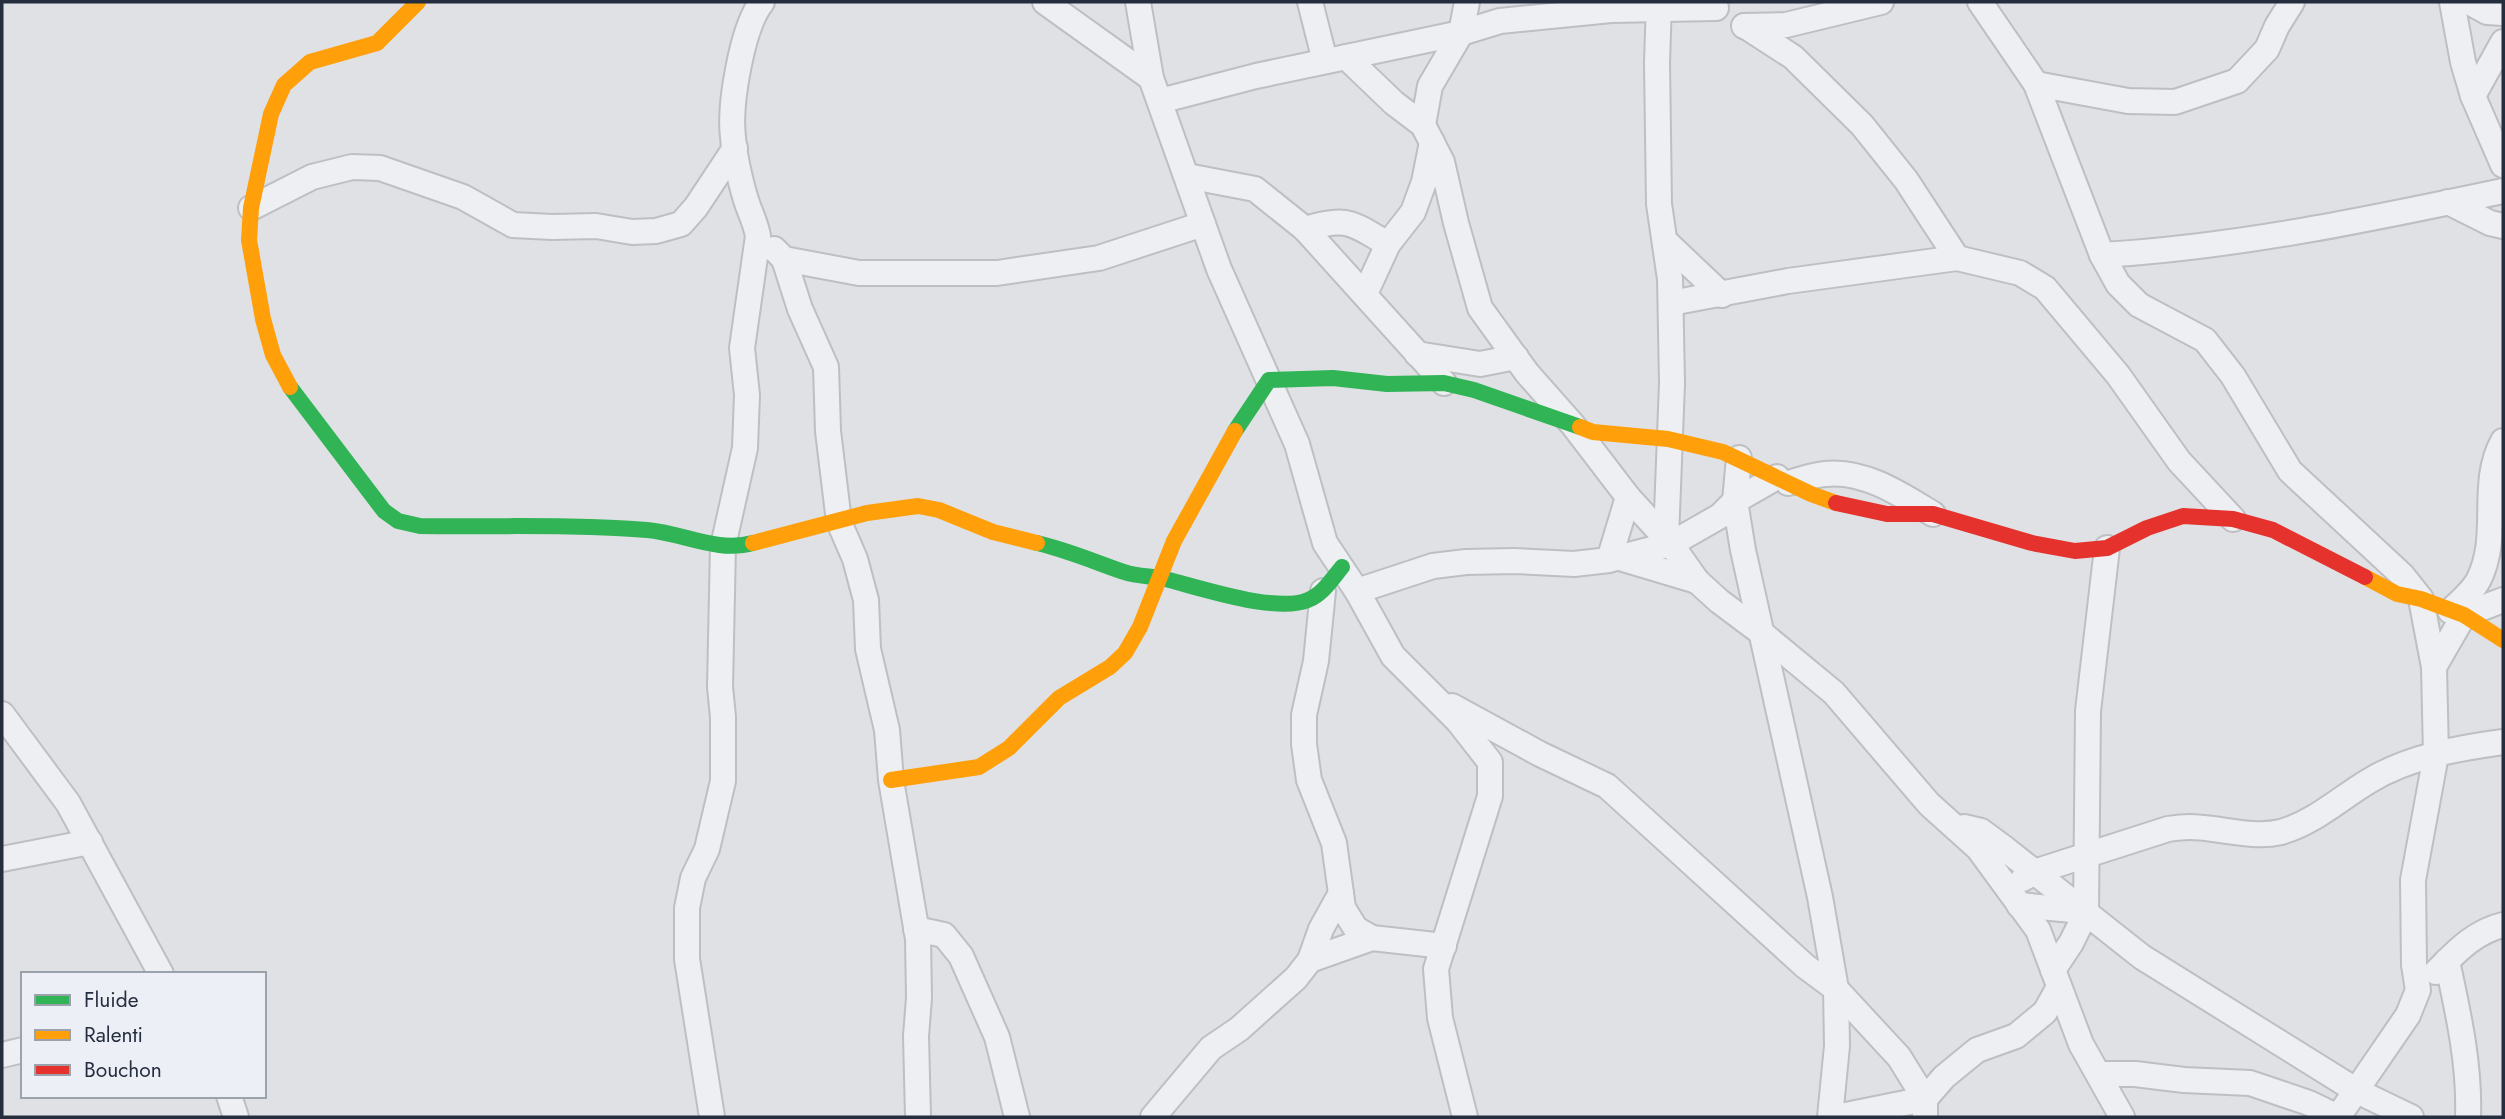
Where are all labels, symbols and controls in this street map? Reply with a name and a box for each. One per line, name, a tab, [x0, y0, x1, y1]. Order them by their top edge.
legend	[21, 972, 266, 1098]
text: Fluide	[84, 985, 139, 1015]
text: Ralenti	[84, 1020, 143, 1050]
text: Bouchon	[84, 1055, 162, 1085]

